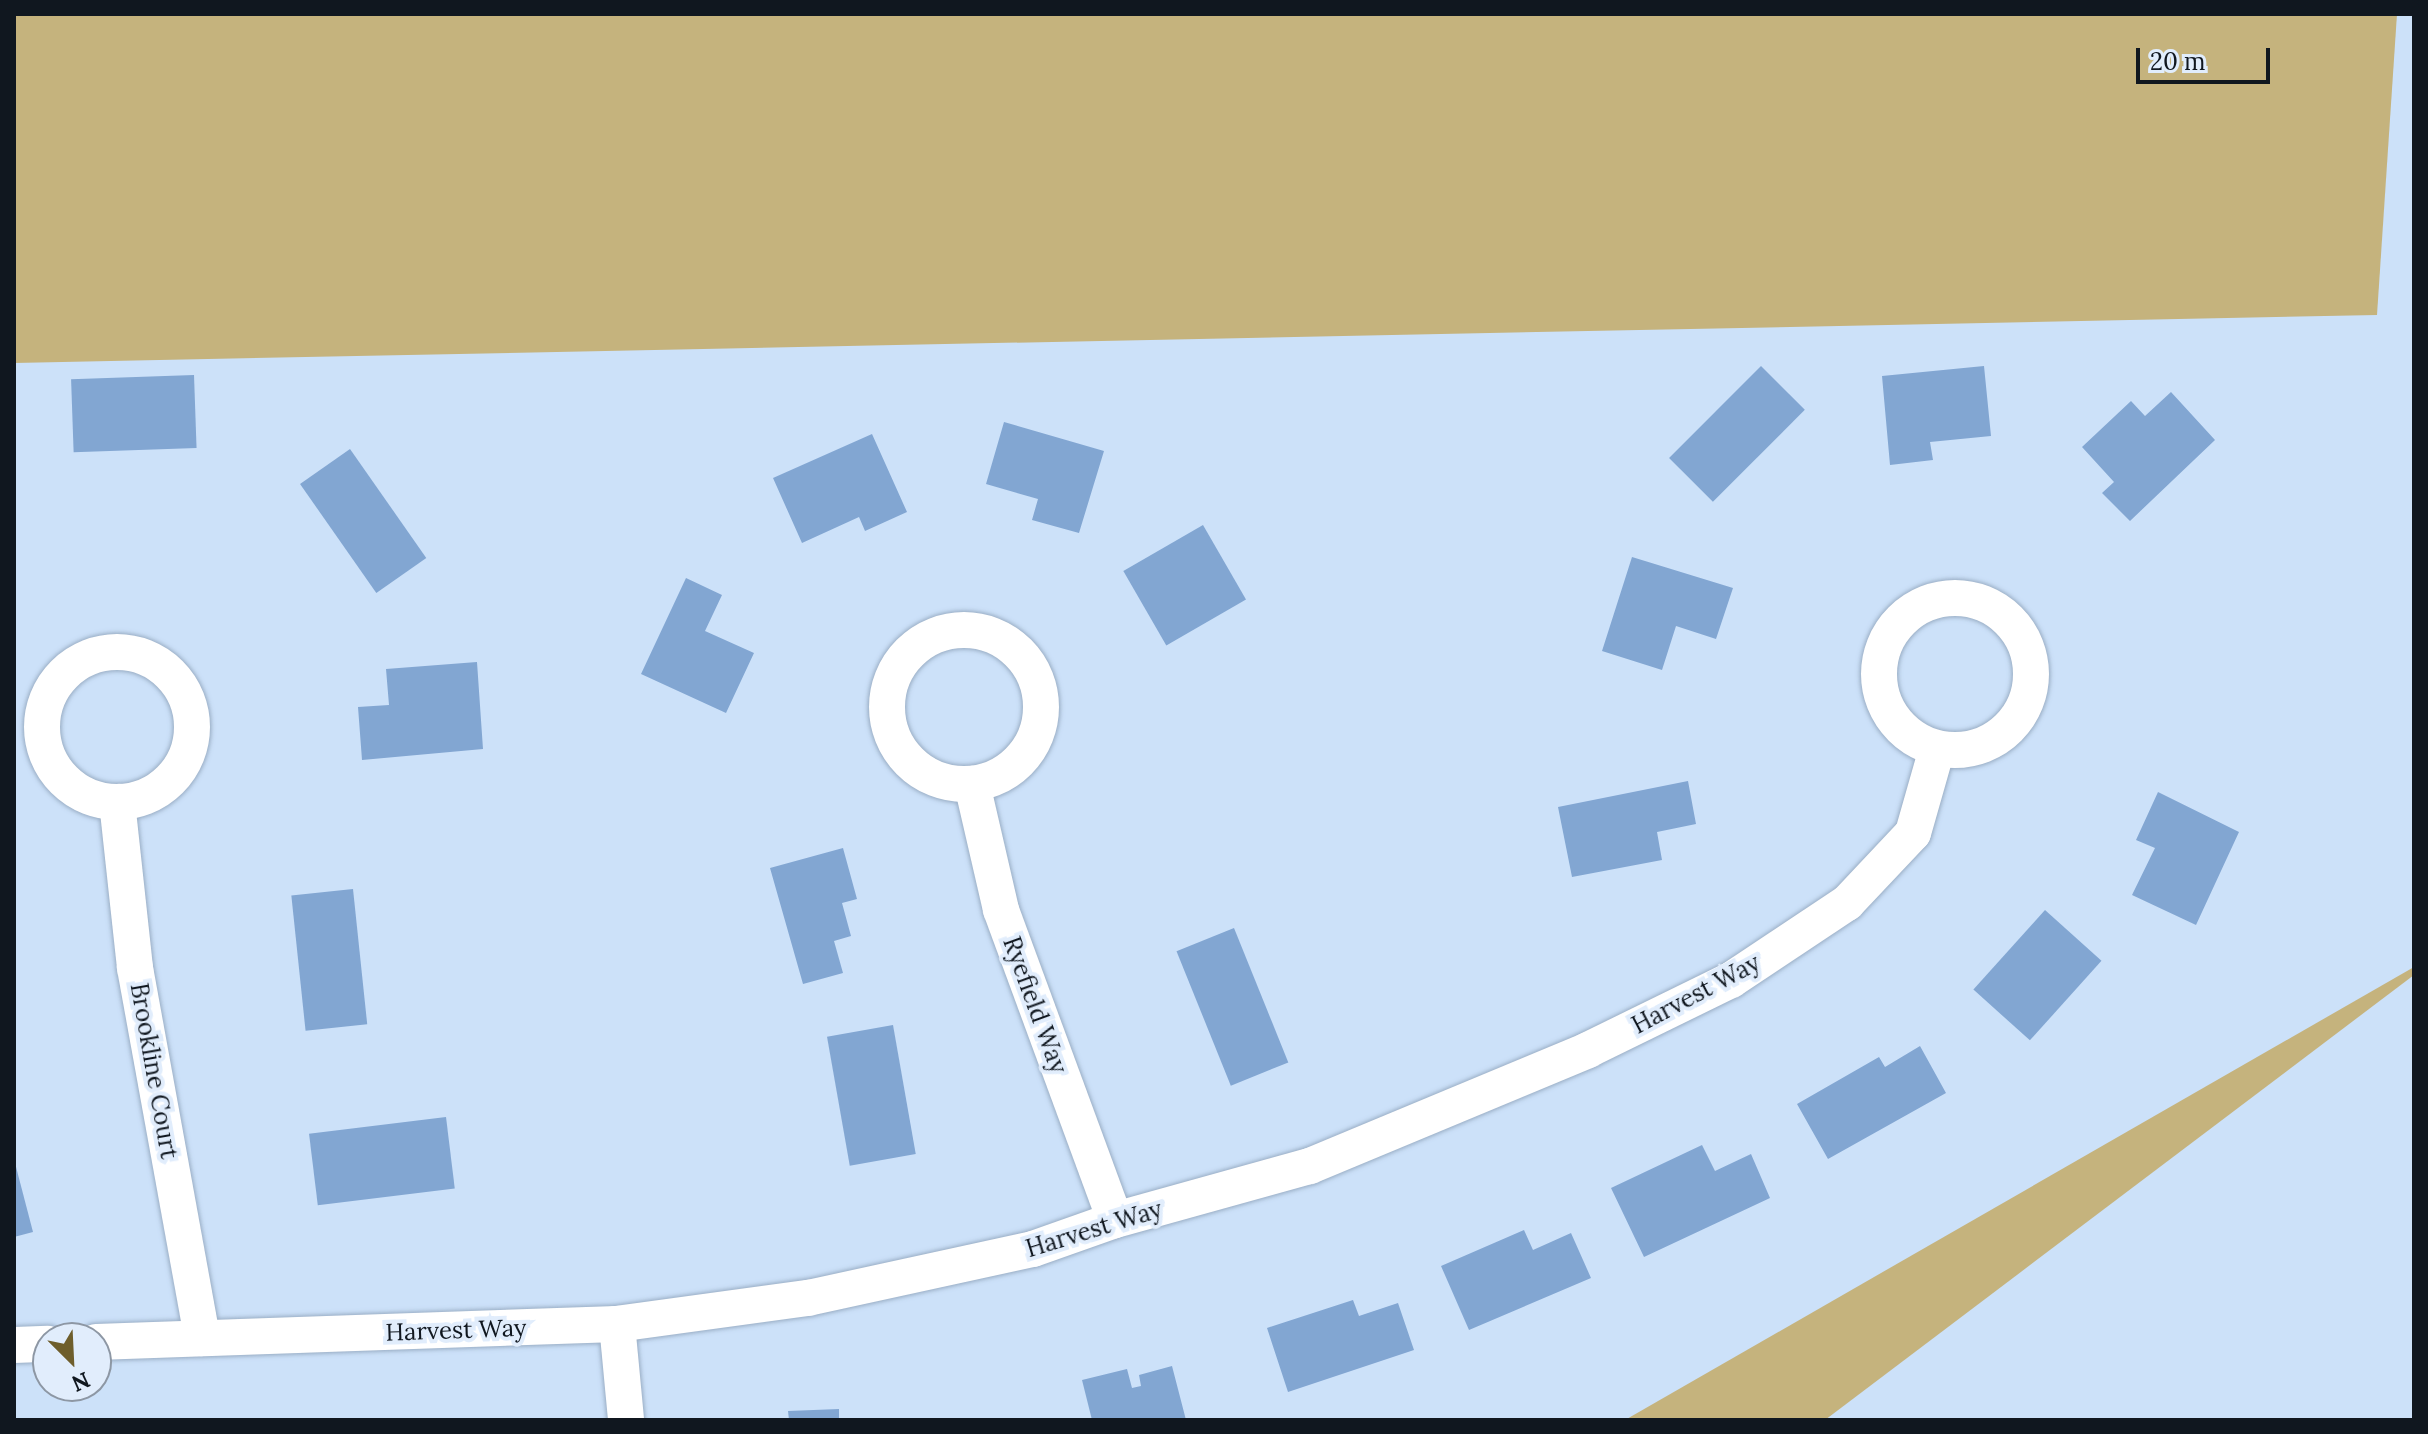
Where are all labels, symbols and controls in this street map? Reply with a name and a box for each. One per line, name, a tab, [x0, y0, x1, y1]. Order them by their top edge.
scale bar	[2140, 32, 2274, 82]
text: 20 m	[2150, 46, 2206, 77]
street label: Ryefield Way	[997, 933, 1073, 1077]
street label: Harvest Way	[1627, 948, 1765, 1040]
street label: Brookline Court	[124, 981, 184, 1161]
street label: Harvest Way	[1022, 1195, 1166, 1263]
street label: Harvest Way	[385, 1313, 527, 1347]
north arrow	[32, 1322, 112, 1402]
text: N	[67, 1366, 94, 1398]

